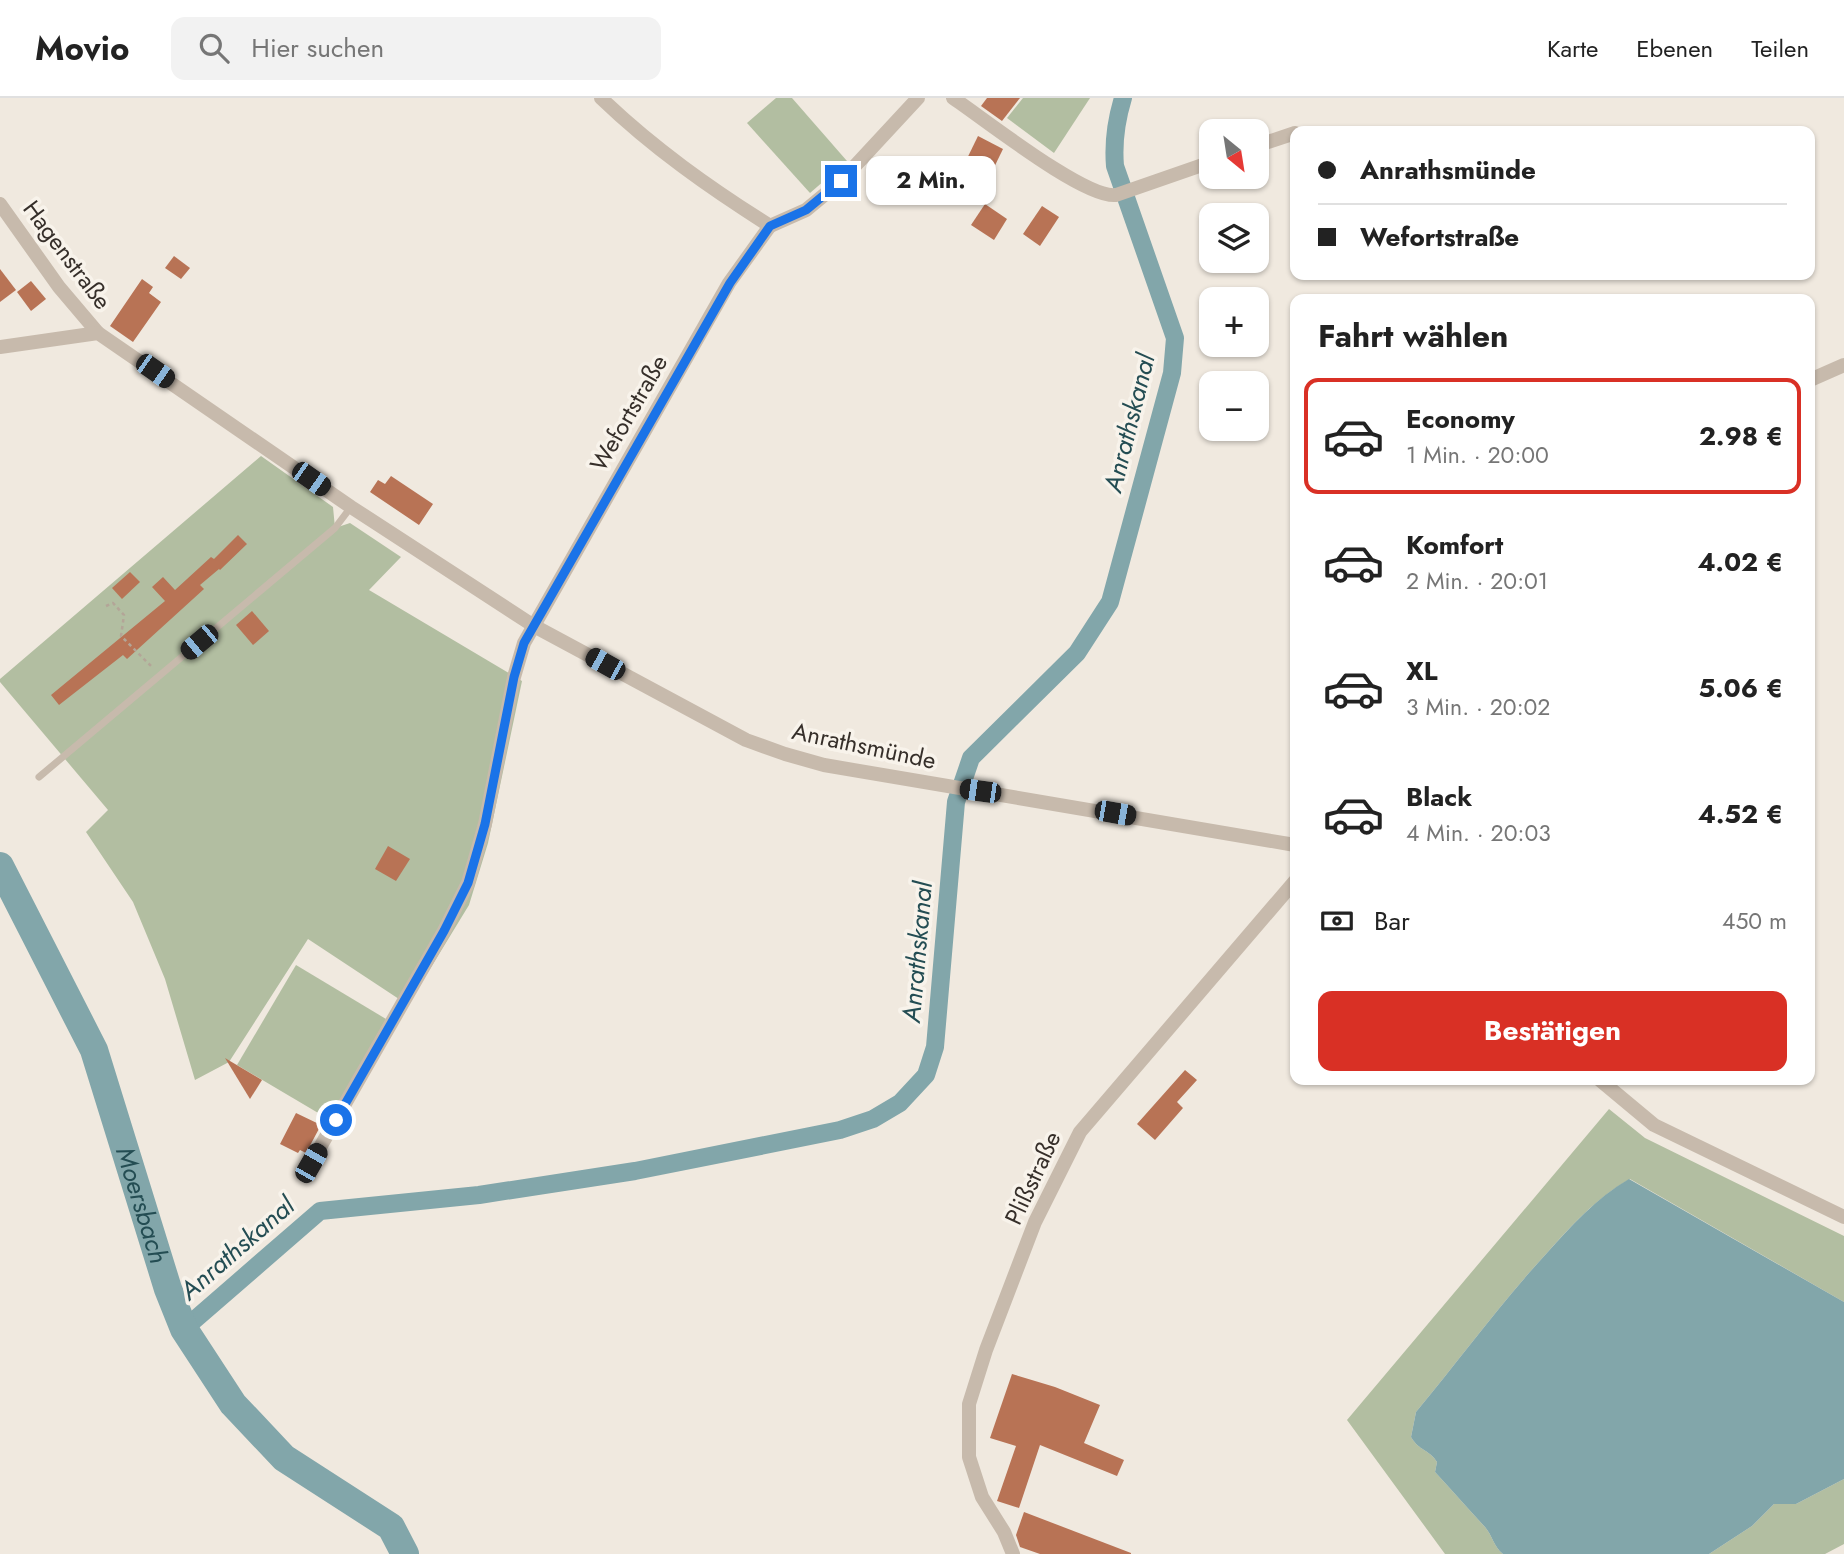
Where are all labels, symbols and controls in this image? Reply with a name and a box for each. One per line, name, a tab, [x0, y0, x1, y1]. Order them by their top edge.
search box	[171, 17, 661, 80]
text: Movio	[35, 25, 129, 72]
icon: search	[195, 29, 233, 67]
text: Hier suchen	[251, 29, 384, 67]
text: Karte	[1547, 31, 1598, 66]
text: Ebenen	[1636, 31, 1713, 66]
text: Teilen	[1751, 31, 1809, 66]
north arrow	[1199, 119, 1269, 189]
map controls	[1199, 119, 1269, 441]
text: Anrathsmünde	[1360, 151, 1536, 189]
callout: 2 Min.	[866, 156, 995, 206]
text: 2 Min.	[896, 163, 966, 197]
route end	[825, 165, 857, 197]
street label: Hagenstraße	[15, 193, 120, 317]
button: layers	[1199, 203, 1269, 273]
text: Wefortstraße	[1360, 218, 1519, 256]
button: +	[1199, 287, 1269, 357]
text: Fahrt wählen	[1318, 313, 1508, 359]
street label: Wefortstraße	[581, 348, 676, 477]
water label: Anrathskanal	[1093, 349, 1165, 497]
car	[132, 350, 179, 392]
button: −	[1199, 371, 1269, 441]
text: Economy	[1406, 400, 1515, 438]
icon: car	[1322, 405, 1385, 468]
text: 2.98 €	[1699, 417, 1783, 455]
text: 1 Min. · 20:00	[1406, 438, 1549, 472]
car	[288, 458, 335, 500]
text: Komfort	[1406, 526, 1503, 564]
icon: car	[1322, 531, 1385, 594]
text: 4.02 €	[1697, 543, 1783, 581]
text: 2 Min. · 20:01	[1406, 564, 1548, 598]
car	[177, 620, 222, 664]
car	[582, 645, 629, 683]
text: XL	[1406, 652, 1438, 690]
icon: car	[1322, 657, 1385, 720]
text: 5.06 €	[1698, 669, 1783, 707]
text: 3 Min. · 20:02	[1406, 690, 1550, 724]
street label: Anrathsmünde	[789, 713, 939, 778]
car	[958, 778, 1003, 804]
text: Black	[1406, 778, 1472, 816]
icon: car	[1322, 783, 1385, 846]
text: 4.52 €	[1698, 795, 1783, 833]
car	[1093, 799, 1138, 827]
text: 4 Min. · 20:03	[1406, 816, 1551, 850]
water label: Anrathskanal	[892, 879, 942, 1025]
icon: cash	[1318, 902, 1356, 940]
text: Bar	[1374, 902, 1410, 940]
text: 450 m	[1722, 904, 1787, 938]
button: Bestätigen	[1318, 991, 1787, 1071]
route start	[320, 1104, 352, 1136]
street label: Plißstraße	[996, 1125, 1069, 1230]
car	[292, 1140, 331, 1186]
water label: Moersbach	[106, 1142, 178, 1268]
water label: Anrathskanal	[170, 1187, 304, 1309]

